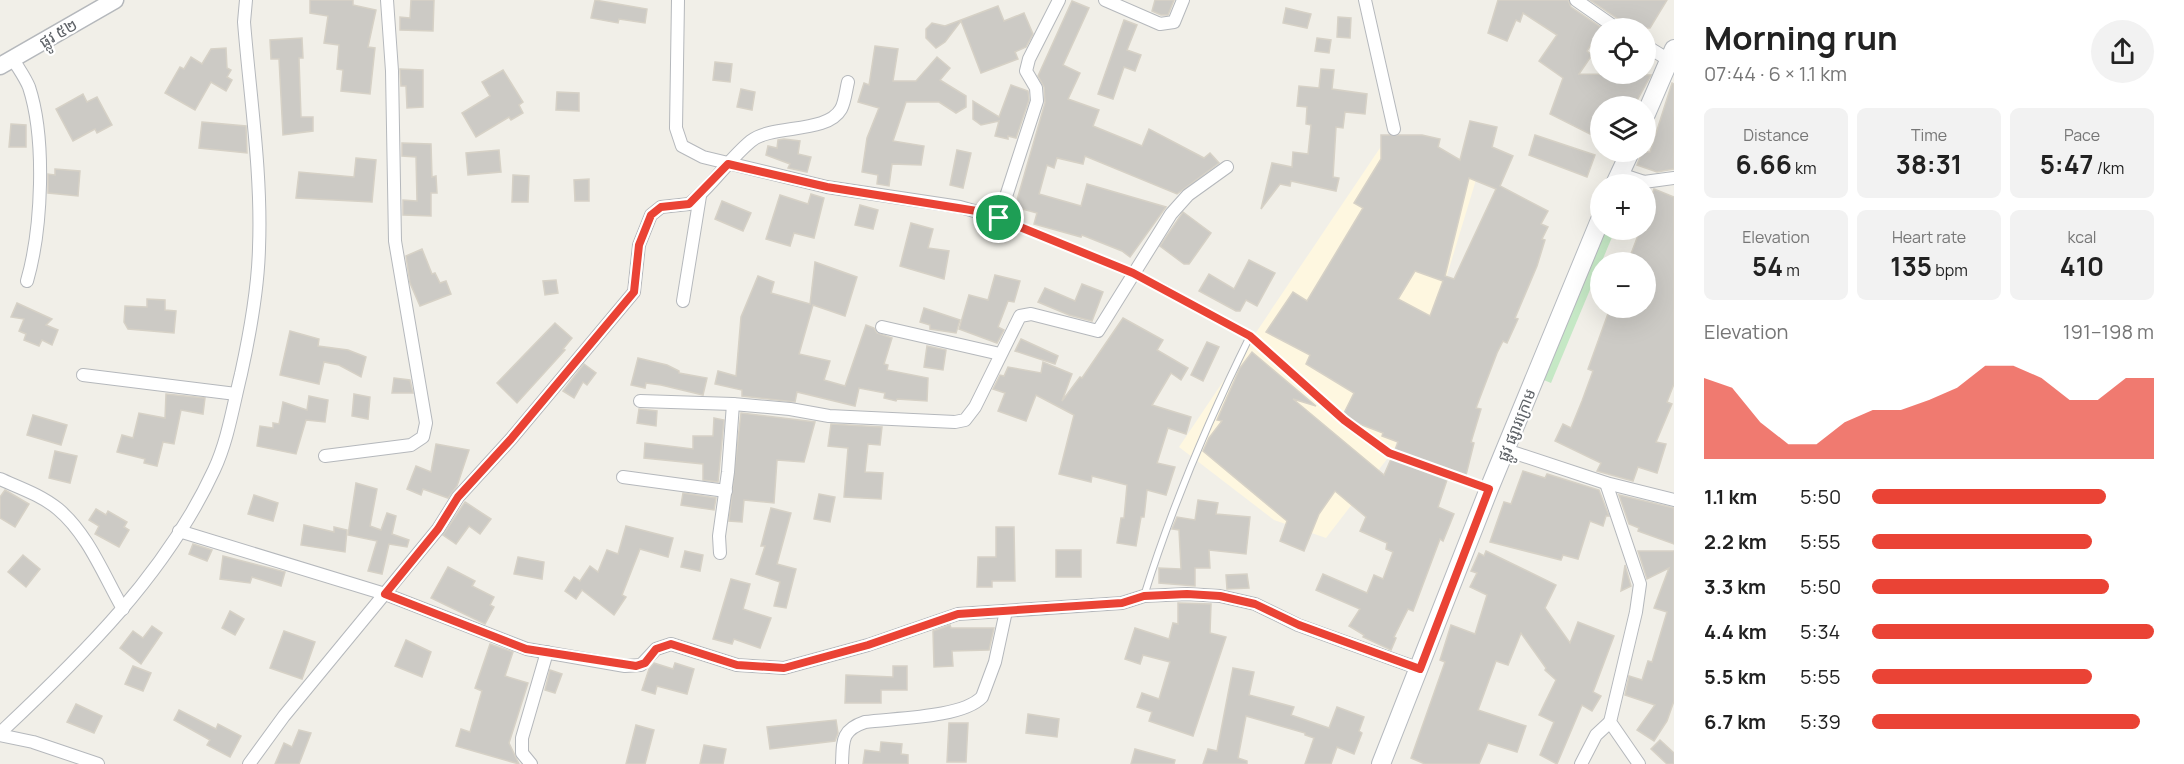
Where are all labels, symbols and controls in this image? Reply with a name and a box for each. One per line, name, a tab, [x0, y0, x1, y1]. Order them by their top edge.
street label: ផ្លូវ ៥២	[35, 13, 83, 56]
text: Morning run	[1704, 15, 1898, 60]
map controls	[1590, 18, 1656, 318]
button: locate	[1590, 18, 1656, 84]
button: share	[2091, 20, 2154, 83]
text: 07:44 · 6 × 1.1 km	[1704, 60, 1847, 87]
button: layers	[1590, 96, 1656, 162]
text: Distance	[1743, 124, 1809, 146]
text: Time	[1911, 124, 1947, 146]
text: Pace	[2064, 124, 2100, 146]
text: 6.66	[1735, 146, 1792, 182]
text: 38:31	[1896, 146, 1962, 182]
text: 5:47	[2040, 146, 2093, 182]
text: km	[1792, 157, 1817, 179]
text: /km	[2093, 157, 2124, 179]
button: +	[1590, 174, 1656, 240]
pin	[973, 192, 1024, 243]
icon: arrive	[982, 201, 1015, 234]
text: Elevation	[1742, 226, 1810, 248]
text: Heart rate	[1892, 226, 1966, 248]
text: kcal	[2067, 226, 2097, 248]
text: 54	[1752, 248, 1783, 284]
text: 135	[1890, 248, 1932, 284]
text: 410	[2060, 248, 2104, 284]
button: −	[1590, 252, 1656, 318]
text: m	[1783, 259, 1800, 281]
text: bpm	[1932, 259, 1968, 281]
text: Elevation	[1704, 318, 1788, 345]
text: 191–198 m	[2063, 318, 2154, 345]
street label: ផ្លូវ ផ្សារក្រោម	[1491, 385, 1544, 466]
text: 1.1 km	[1704, 483, 1757, 510]
text: 5:50	[1800, 483, 1841, 510]
text: 2.2 km	[1704, 528, 1767, 555]
text: 5:55	[1800, 528, 1841, 555]
text: 3.3 km	[1704, 573, 1766, 600]
text: 5:50	[1800, 573, 1841, 600]
text: 4.4 km	[1704, 618, 1767, 645]
text: 5:34	[1800, 618, 1840, 645]
text: 5.5 km	[1704, 663, 1766, 690]
text: 5:55	[1800, 663, 1841, 690]
text: 6.7 km	[1704, 708, 1766, 735]
text: 5:39	[1800, 708, 1841, 735]

